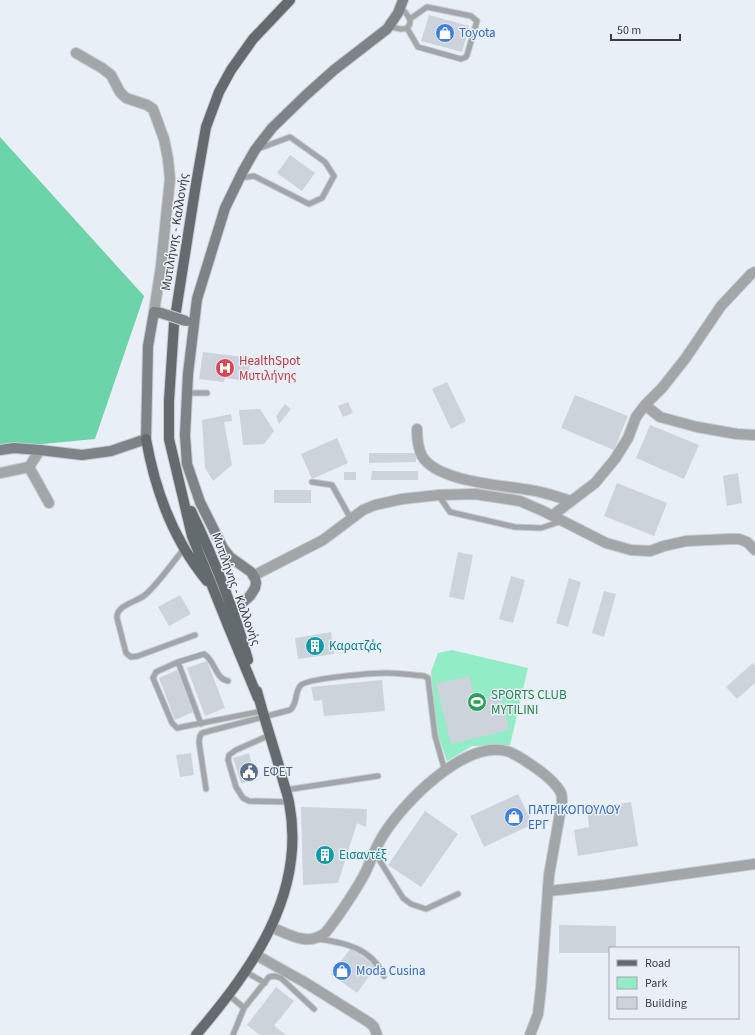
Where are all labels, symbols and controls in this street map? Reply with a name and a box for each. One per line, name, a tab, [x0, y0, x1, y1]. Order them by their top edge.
scale bar	[611, 16, 680, 42]
shop icon: Toyota	[434, 22, 456, 44]
text: 50 m	[617, 22, 641, 39]
place label: Toyota	[459, 24, 496, 42]
street label: Μυτιλήνης - Καλλονής	[157, 171, 193, 292]
place label: HealthSpot Μυτιλήνης	[239, 352, 301, 385]
hospital icon: HealthSpot Μυτιλήνης	[214, 357, 236, 379]
street label: Μυτιλήνης - Καλλονής	[207, 530, 265, 648]
building icon: Καρατζάς	[304, 635, 326, 657]
place label: Καρατζάς	[329, 637, 382, 655]
place label: SPORTS CLUB MYTILINI	[491, 686, 567, 719]
sports icon: SPORTS CLUB MYTILINI	[466, 691, 488, 713]
public building icon: ΕΦΕΤ	[238, 761, 260, 783]
place label: ΕΦΕΤ	[263, 763, 293, 781]
place label: ΠΑΤΡΙΚΟΠΟΥΛΟΥ ΕΡΓ	[528, 801, 621, 834]
shop icon: ΠΑΤΡΙΚΟΠΟΥΛΟΥ ΕΡΓ	[503, 806, 525, 828]
building icon: Εισαντέξ	[314, 844, 336, 866]
place label: Εισαντέξ	[339, 846, 387, 864]
legend	[609, 947, 739, 1019]
text: Road	[645, 955, 671, 972]
shop icon: Moda Cusina	[331, 960, 353, 982]
place label: Moda Cusina	[356, 962, 426, 980]
text: Park	[645, 975, 667, 992]
text: Building	[645, 995, 687, 1012]

